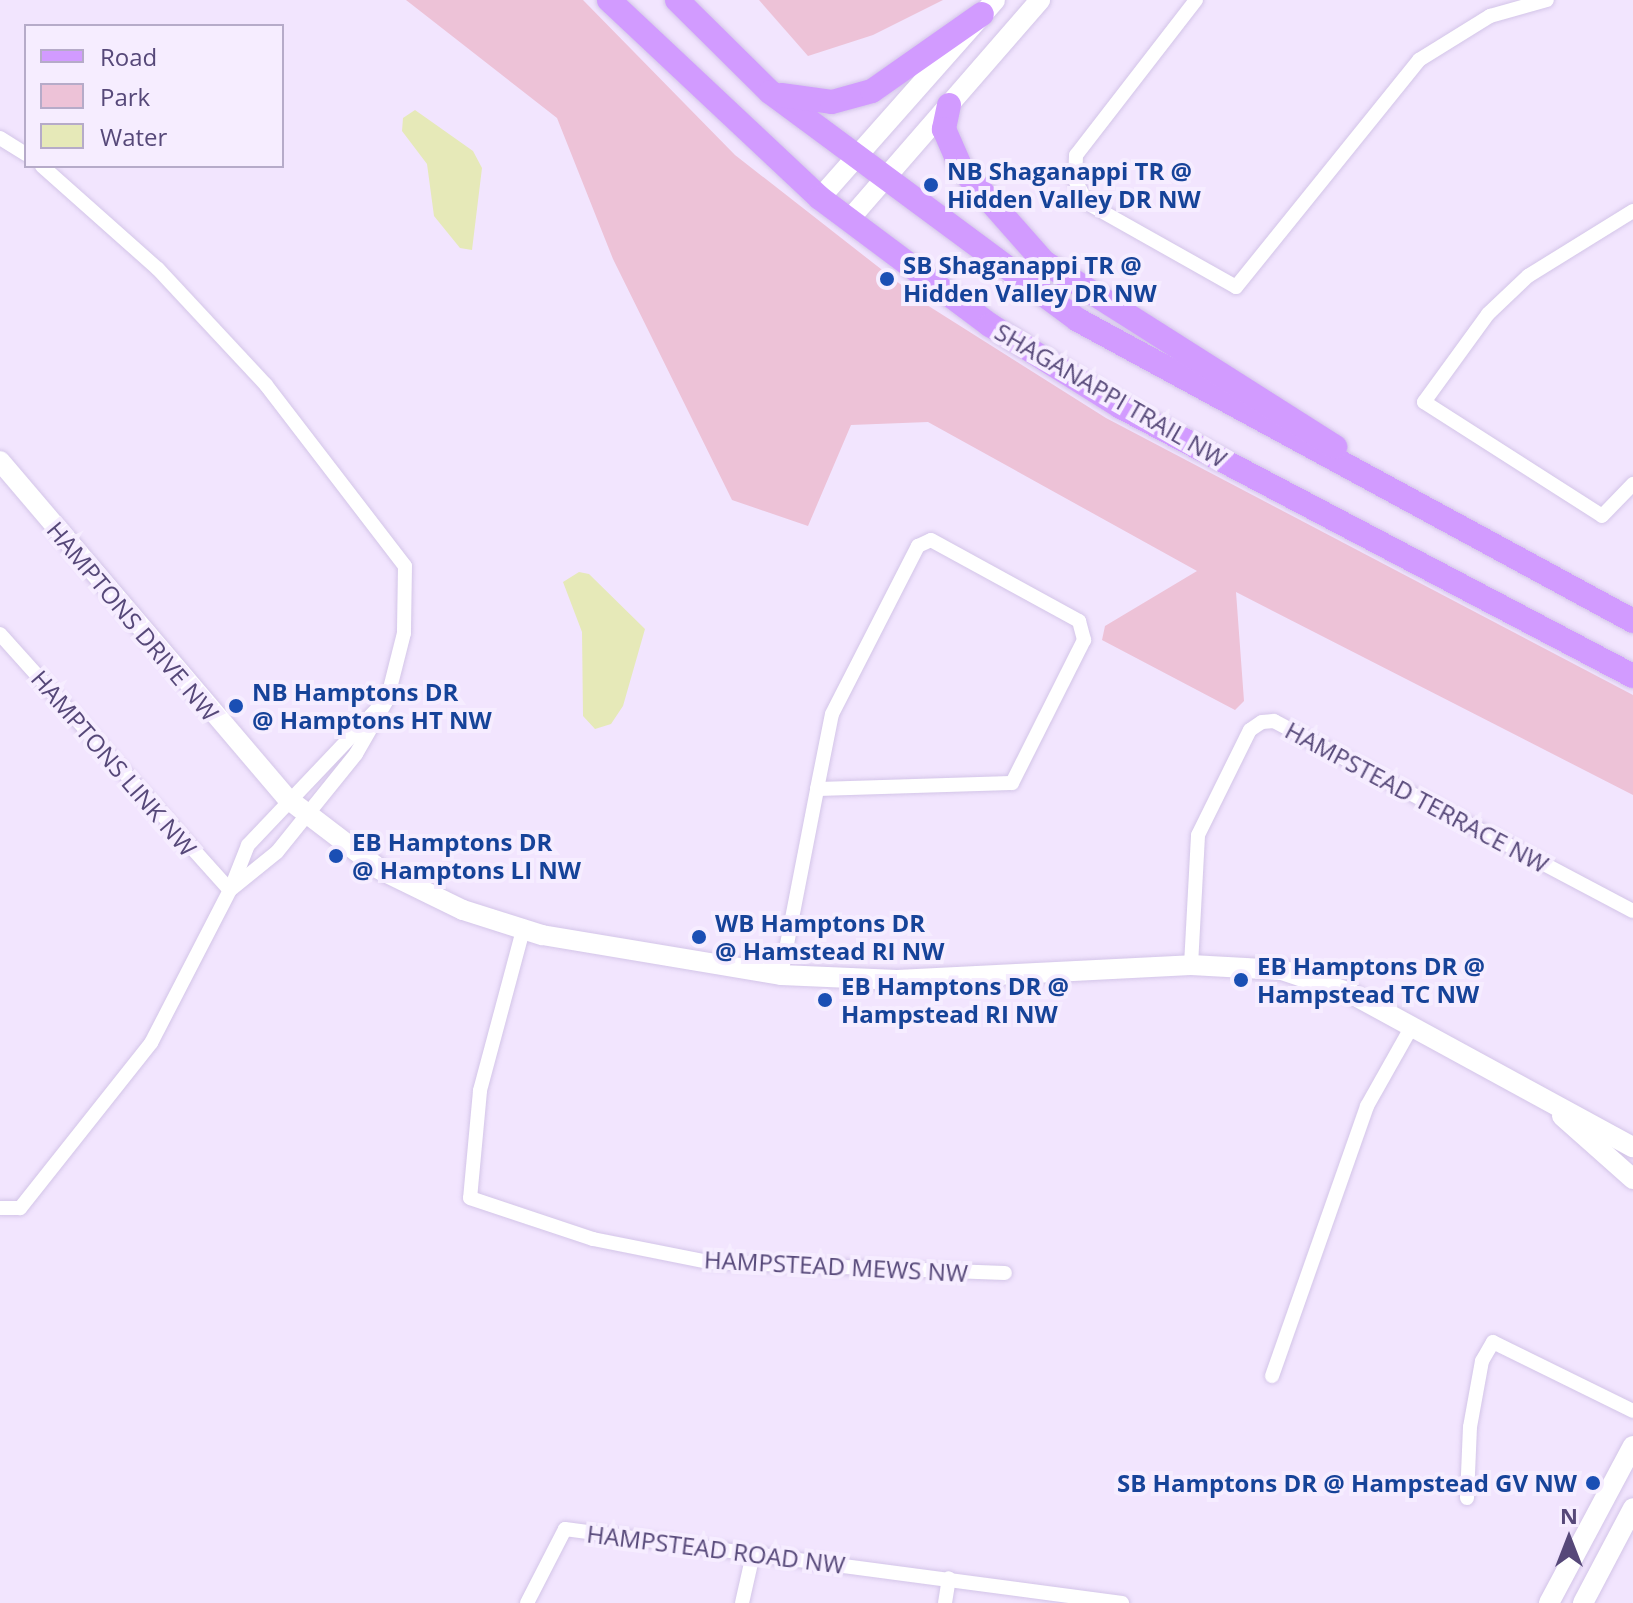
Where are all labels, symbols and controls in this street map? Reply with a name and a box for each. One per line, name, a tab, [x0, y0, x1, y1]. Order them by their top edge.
legend	[24, 24, 284, 168]
text: Road	[100, 40, 157, 73]
text: Park	[100, 80, 150, 113]
text: Water	[100, 120, 167, 153]
place label: NB Shaganappi TR @ Hidden Valley DR NW	[947, 157, 1201, 213]
marker: NB Shaganappi TR @ Hidden Valley DR NW	[922, 176, 940, 194]
place label: SB Shaganappi TR @ Hidden Valley DR NW	[903, 251, 1157, 307]
marker: SB Shaganappi TR @ Hidden Valley DR NW	[878, 270, 896, 288]
street label: SHAGANAPPI TRAIL NW	[990, 317, 1232, 473]
street label: HAMPTONS DRIVE NW	[41, 515, 225, 727]
street label: HAMPTONS LINK NW	[25, 664, 203, 862]
place label: NB Hamptons DR @ Hamptons HT NW	[252, 678, 492, 734]
marker: NB Hamptons DR @ Hamptons HT NW	[227, 697, 245, 715]
street label: HAMPSTEAD TERRACE NW	[1281, 715, 1553, 879]
place label: EB Hamptons DR @ Hamptons LI NW	[352, 828, 581, 884]
marker: EB Hamptons DR @ Hamptons LI NW	[327, 847, 345, 865]
place label: WB Hamptons DR @ Hamstead RI NW	[715, 909, 944, 965]
marker: WB Hamptons DR @ Hamstead RI NW	[690, 928, 708, 946]
place label: EB Hamptons DR @ Hampstead TC NW	[1257, 952, 1485, 1008]
marker: EB Hamptons DR @ Hampstead TC NW	[1232, 971, 1250, 989]
place label: EB Hamptons DR @ Hampstead RI NW	[841, 972, 1069, 1028]
marker: EB Hamptons DR @ Hampstead RI NW	[816, 991, 834, 1009]
street label: HAMPSTEAD MEWS NW	[703, 1245, 969, 1287]
place label: SB Hamptons DR @ Hampstead GV NW	[1117, 1469, 1577, 1497]
marker: SB Hamptons DR @ Hampstead GV NW	[1584, 1474, 1602, 1492]
north arrow	[1529, 1499, 1609, 1579]
text: N	[1560, 1500, 1578, 1530]
street label: HAMPSTEAD ROAD NW	[585, 1519, 847, 1579]

